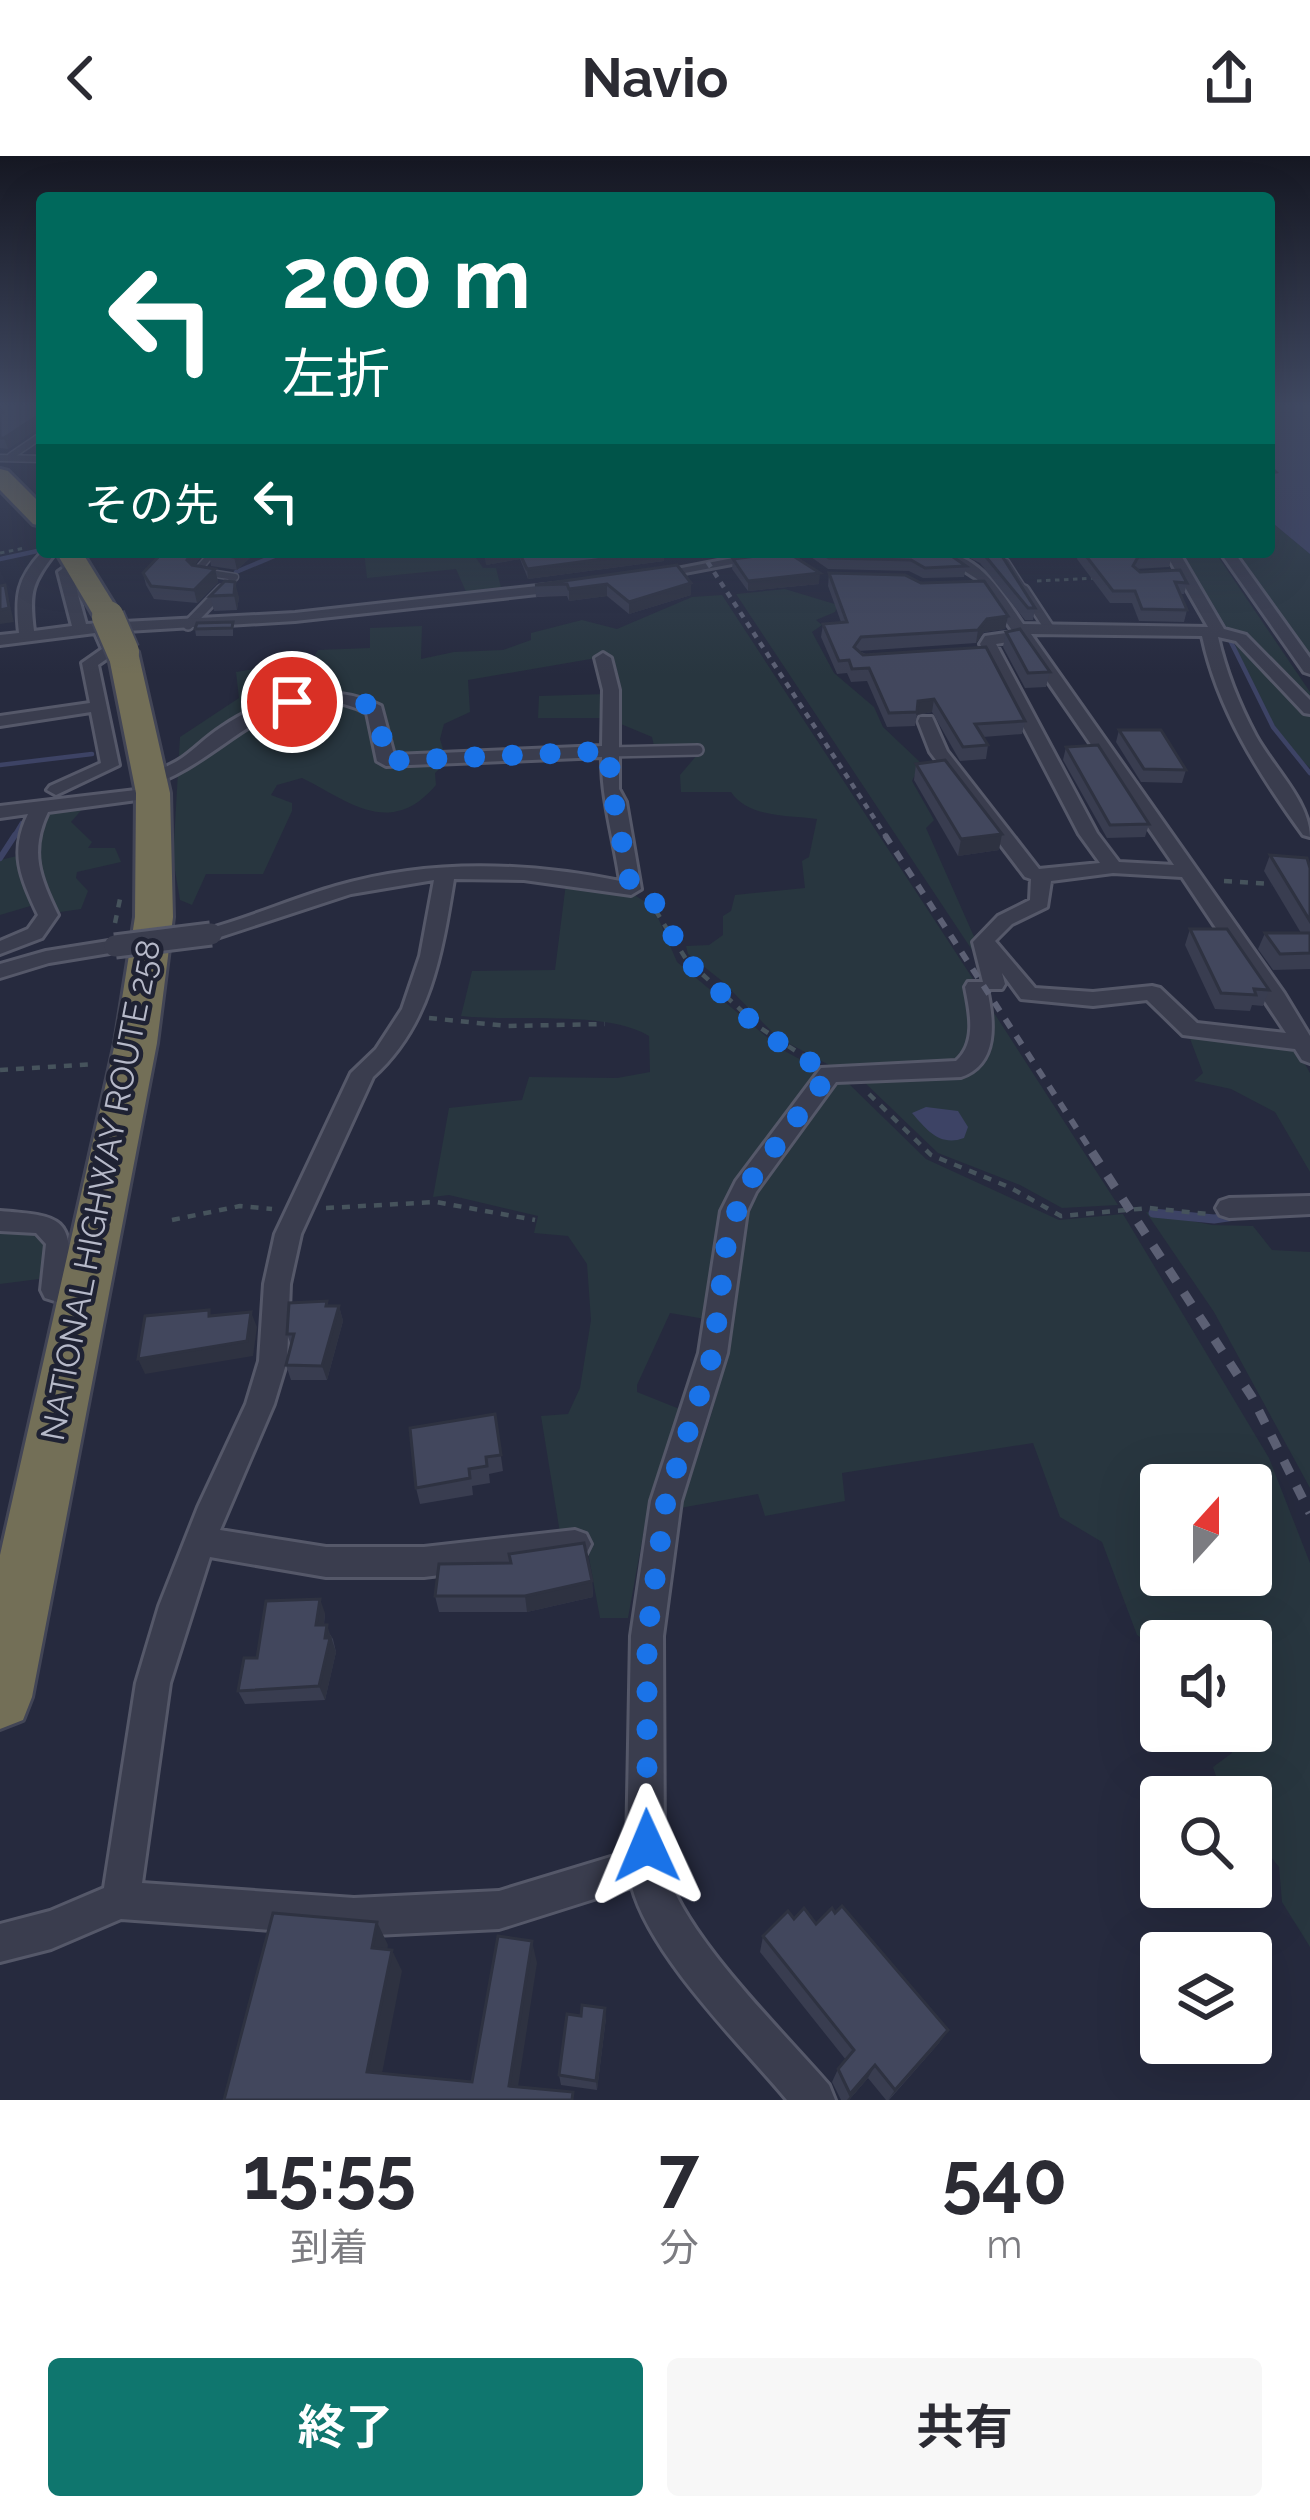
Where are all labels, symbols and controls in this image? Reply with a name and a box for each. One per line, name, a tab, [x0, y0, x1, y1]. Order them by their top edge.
icon: back	[48, 45, 114, 111]
icon: share	[1196, 45, 1262, 111]
text: Navio	[581, 46, 729, 110]
text: 200 m	[282, 229, 531, 328]
icon: left	[84, 240, 240, 396]
text: 左折	[282, 342, 390, 406]
icon: left	[243, 468, 309, 534]
text: その先	[84, 479, 219, 532]
pin	[241, 651, 343, 753]
icon: arrive	[259, 669, 325, 735]
street label: NATIONAL HIGHWAY ROUTE 258	[33, 936, 168, 1444]
north arrow	[1140, 1464, 1272, 1596]
map controls	[1140, 1464, 1272, 2064]
button: sound	[1140, 1620, 1272, 1752]
button: search	[1140, 1776, 1272, 1908]
position arrow	[584, 1783, 710, 1909]
button: layers	[1140, 1932, 1272, 2064]
text: 15:55	[243, 2131, 416, 2216]
text: 7	[659, 2131, 699, 2216]
text: 540	[942, 2136, 1067, 2221]
text: m	[987, 2221, 1022, 2267]
text: 到着	[290, 2224, 368, 2270]
text: 分	[659, 2224, 698, 2270]
button: 終了	[48, 2358, 643, 2496]
button: 共有	[667, 2358, 1262, 2496]

